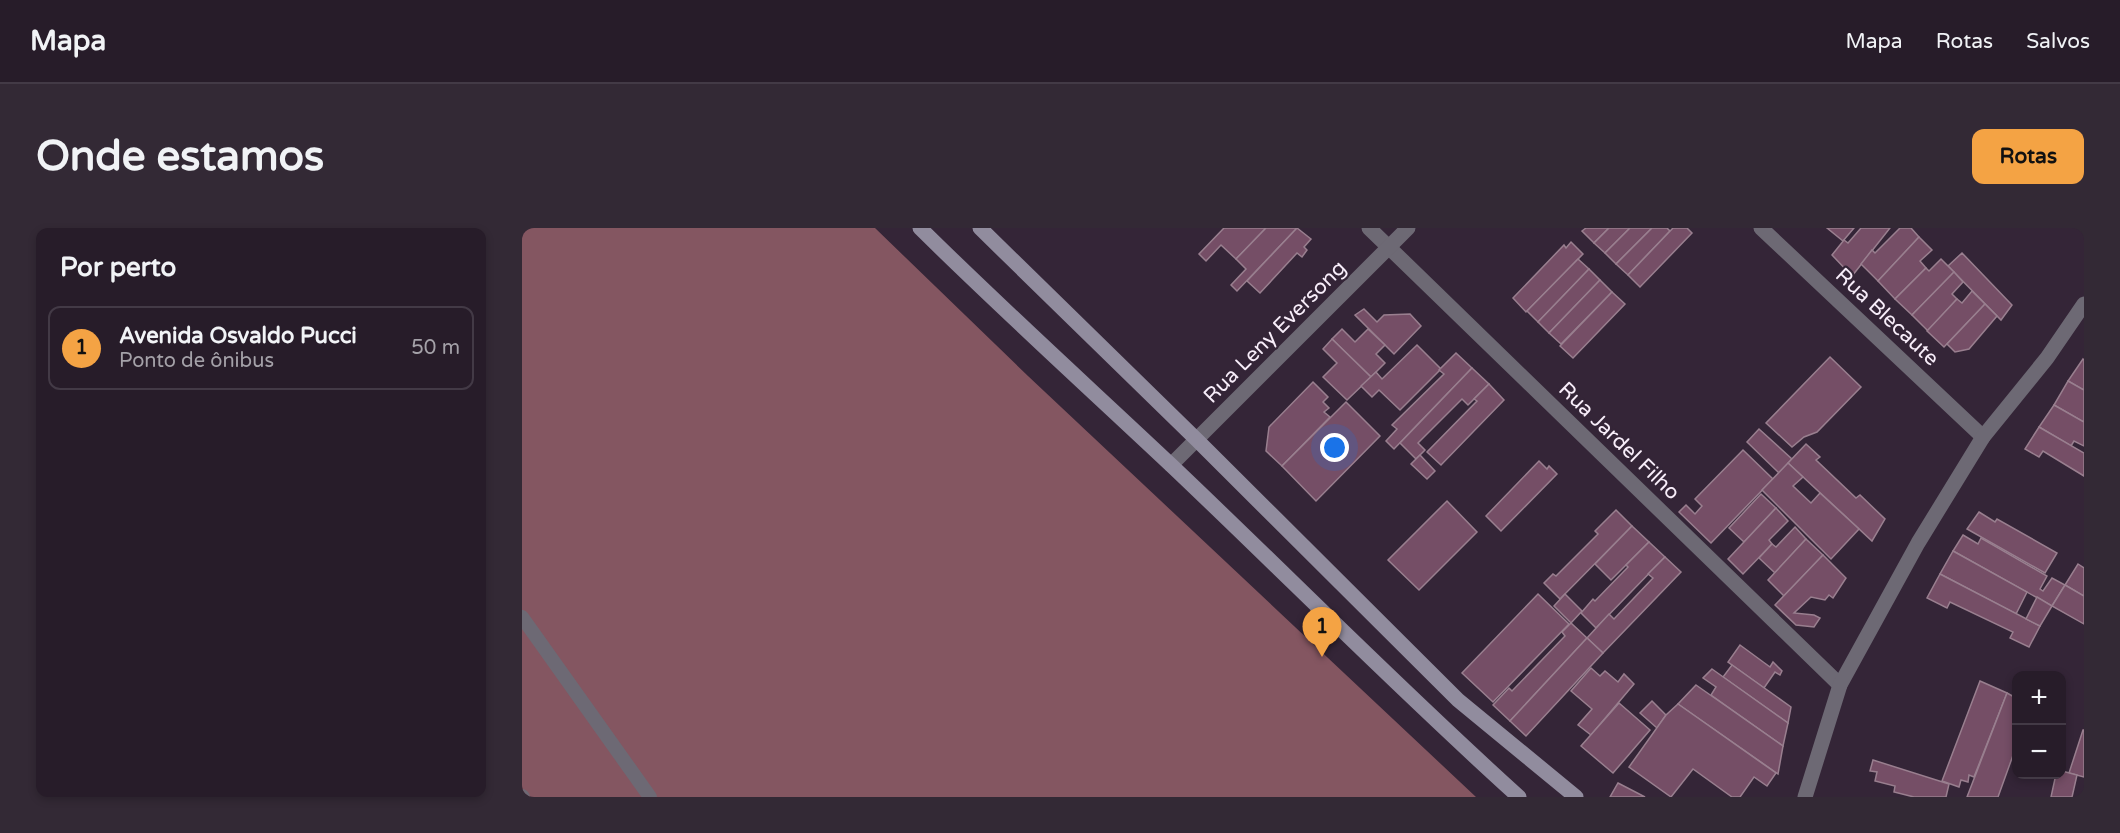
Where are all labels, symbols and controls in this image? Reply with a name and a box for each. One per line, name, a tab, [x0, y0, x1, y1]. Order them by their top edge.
text: Mapa	[30, 24, 106, 58]
text: Mapa	[1845, 29, 1903, 54]
text: Rotas	[1936, 29, 1993, 54]
text: Salvos	[2026, 29, 2090, 54]
button: Rotas	[1972, 129, 2084, 184]
text: Onde estamos	[36, 131, 324, 182]
text: Por perto	[60, 252, 176, 283]
street label: Rua Leny Eversong	[1199, 256, 1351, 408]
street label: Rua Blecaute	[1830, 263, 1944, 371]
text: Avenida Osvaldo Pucci	[119, 323, 357, 349]
text: 1	[75, 336, 88, 360]
text: 50 m	[411, 336, 460, 360]
text: Ponto de ônibus	[119, 349, 274, 373]
street label: Rua Jardel Filho	[1553, 377, 1685, 505]
your location	[1320, 433, 1349, 462]
pin: 1	[1302, 608, 1342, 657]
map controls	[2012, 671, 2066, 779]
button: +	[2012, 671, 2066, 725]
button: −	[2012, 725, 2066, 779]

